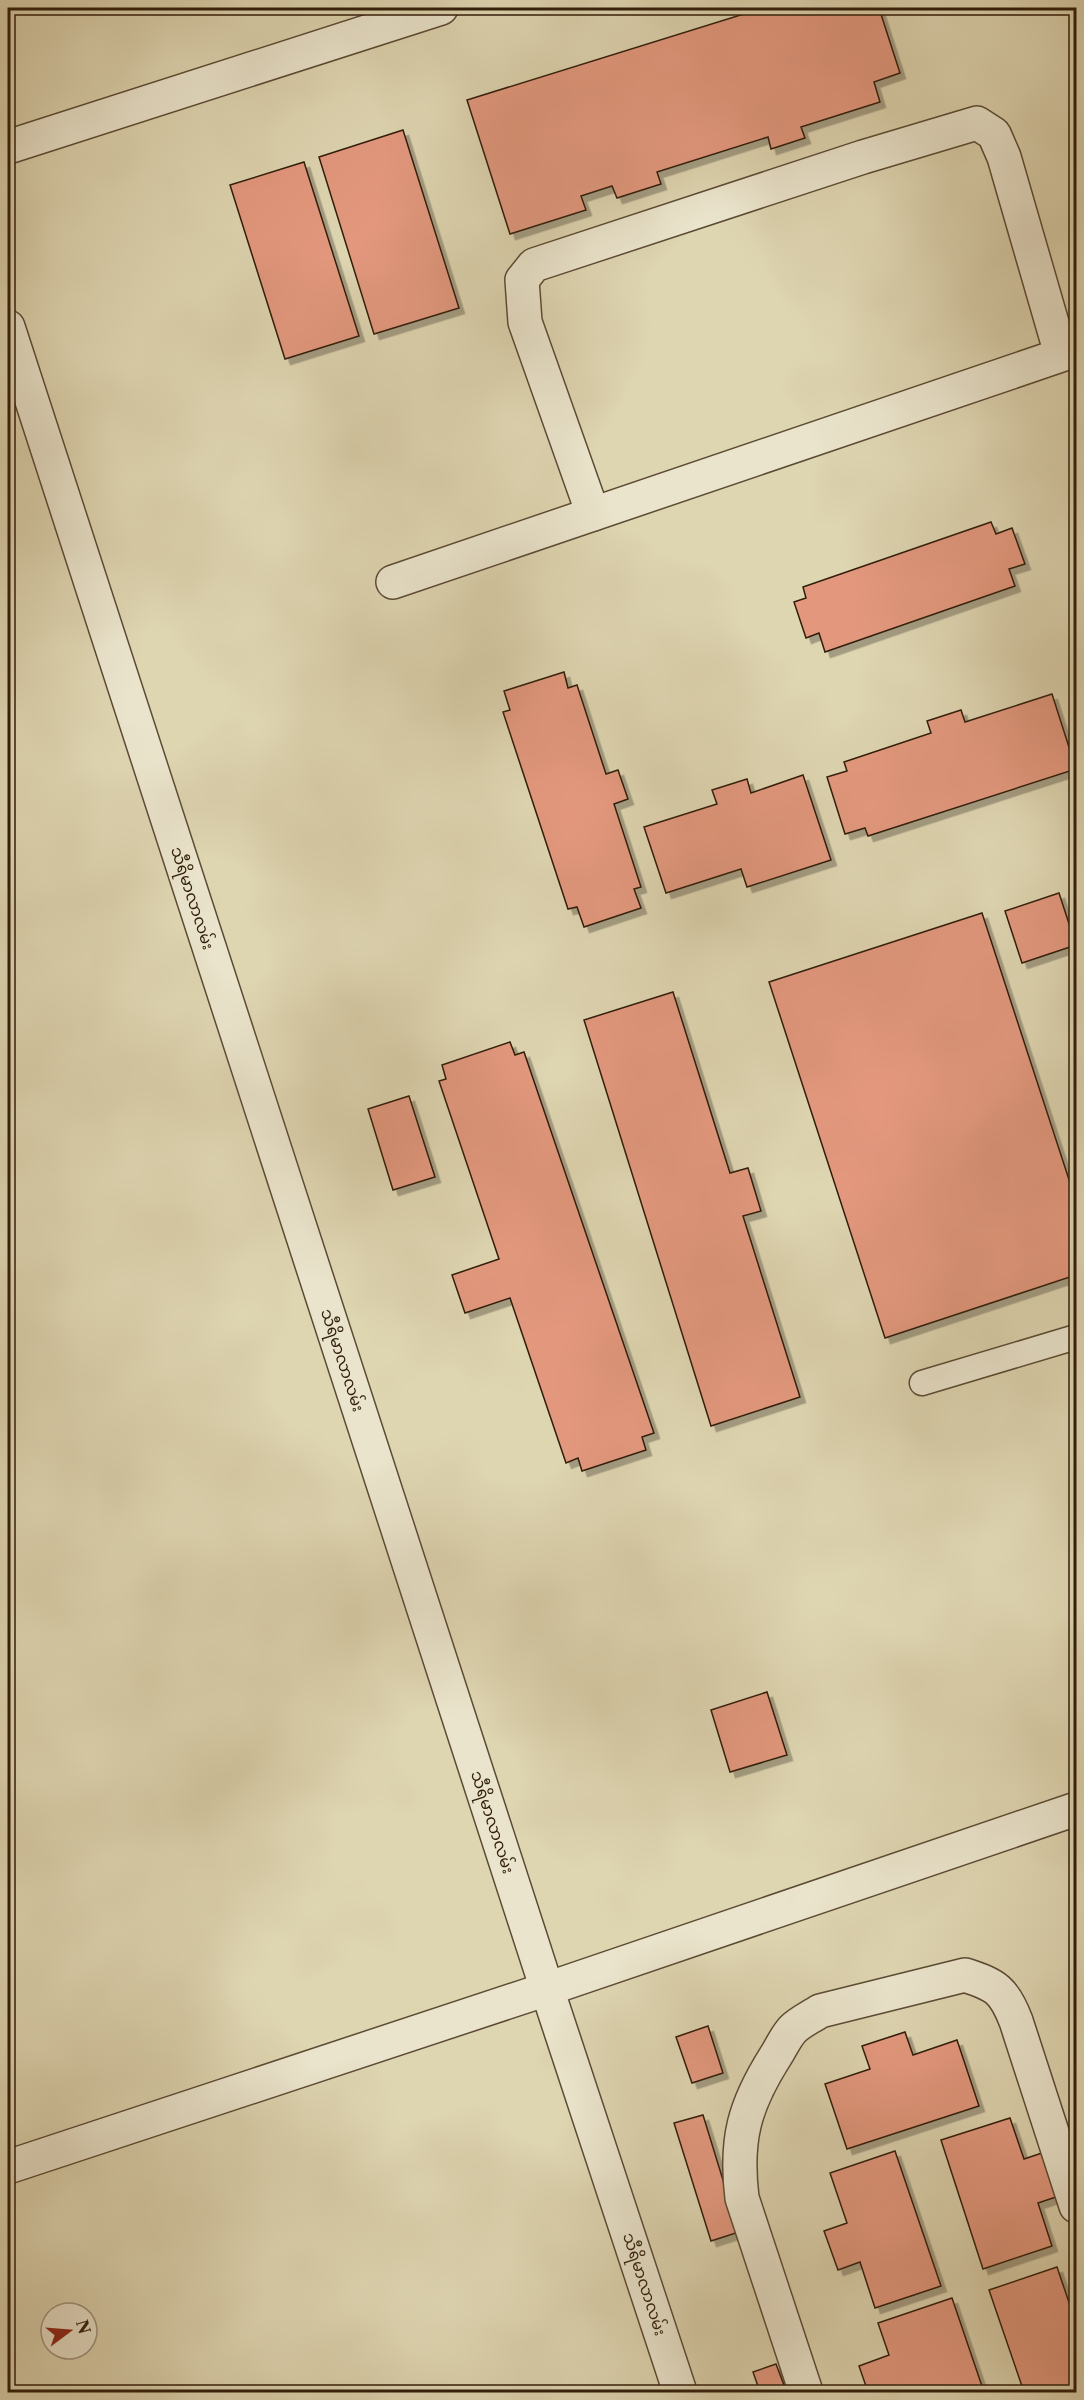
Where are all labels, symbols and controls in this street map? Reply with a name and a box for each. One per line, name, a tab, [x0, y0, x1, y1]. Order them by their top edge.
street label: သီရိမာလာလမ်း	[163, 844, 220, 953]
street label: သီရိမာလာလမ်း	[313, 1306, 370, 1415]
street label: သီရိမာလာလမ်း	[463, 1768, 520, 1877]
street label: သီရိမာလာလမ်း	[615, 2230, 672, 2339]
north arrow	[39, 2301, 99, 2361]
text: N	[72, 2317, 95, 2336]

